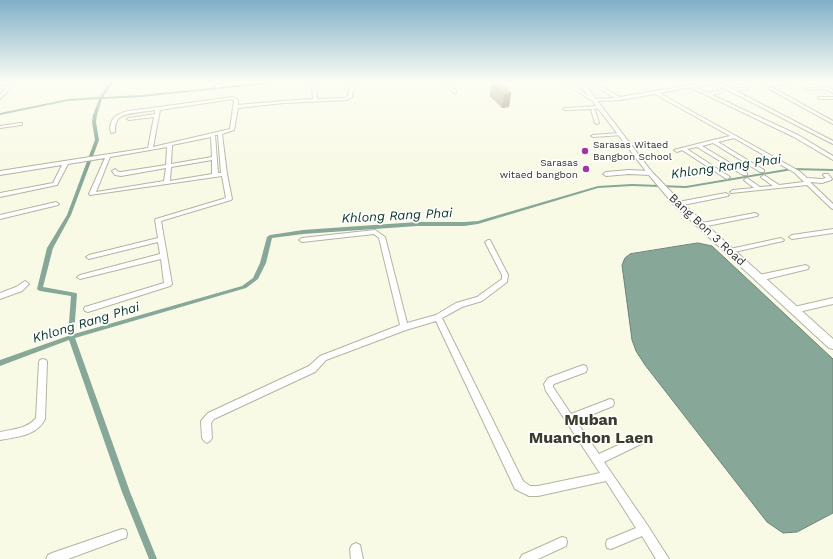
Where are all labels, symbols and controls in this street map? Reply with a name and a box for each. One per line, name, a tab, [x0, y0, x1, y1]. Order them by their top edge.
place label: Sarasas Witaed Bangbon School	[593, 139, 672, 162]
marker: Sarasas Witaed Bangbon School	[580, 146, 590, 156]
water label: Khlong Rang Phai	[670, 152, 782, 182]
place label: Sarasas witaed bangbon	[500, 157, 578, 180]
marker: Sarasas witaed bangbon	[581, 164, 591, 174]
street label: Bang Bon 3 Road	[666, 191, 748, 269]
water label: Khlong Rang Phai	[341, 205, 453, 227]
water label: Khlong Rang Phai	[31, 299, 141, 347]
district label: Muban Muanchon Laen	[529, 410, 653, 448]

